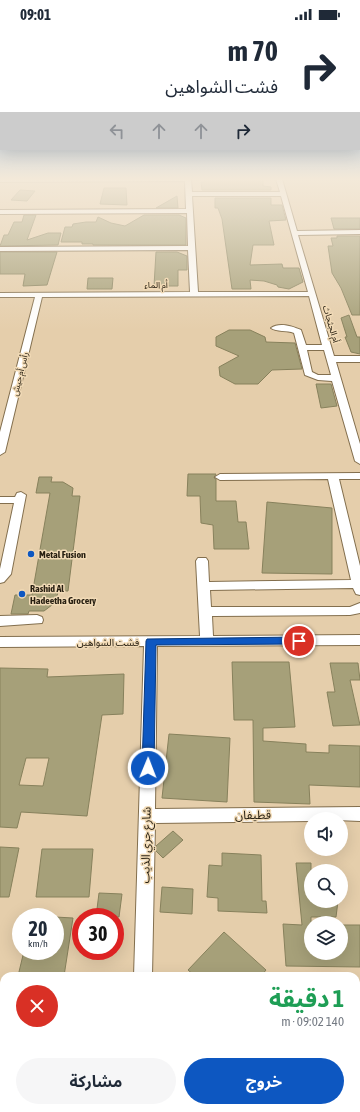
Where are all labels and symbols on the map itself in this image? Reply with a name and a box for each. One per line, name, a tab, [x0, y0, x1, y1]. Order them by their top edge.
street label: أم الماء	[144, 279, 168, 292]
street label: أم الجثجاث	[319, 304, 342, 344]
street label: رأس أم حيش	[9, 351, 32, 398]
marker: Metal Fusion	[26, 549, 36, 559]
place label: Metal Fusion	[39, 549, 86, 560]
place label: Rashid Al Hadeetha Grocery	[30, 583, 97, 606]
marker: Rashid Al Hadeetha Grocery	[17, 589, 27, 599]
pin	[282, 624, 316, 658]
street label: فشت الشواهين	[77, 637, 140, 649]
position arrow	[127, 747, 169, 789]
street label: شارع جري الذيب	[138, 807, 156, 884]
street label: قطيفان	[235, 808, 271, 822]
speed limit sign: 30	[72, 908, 124, 960]

